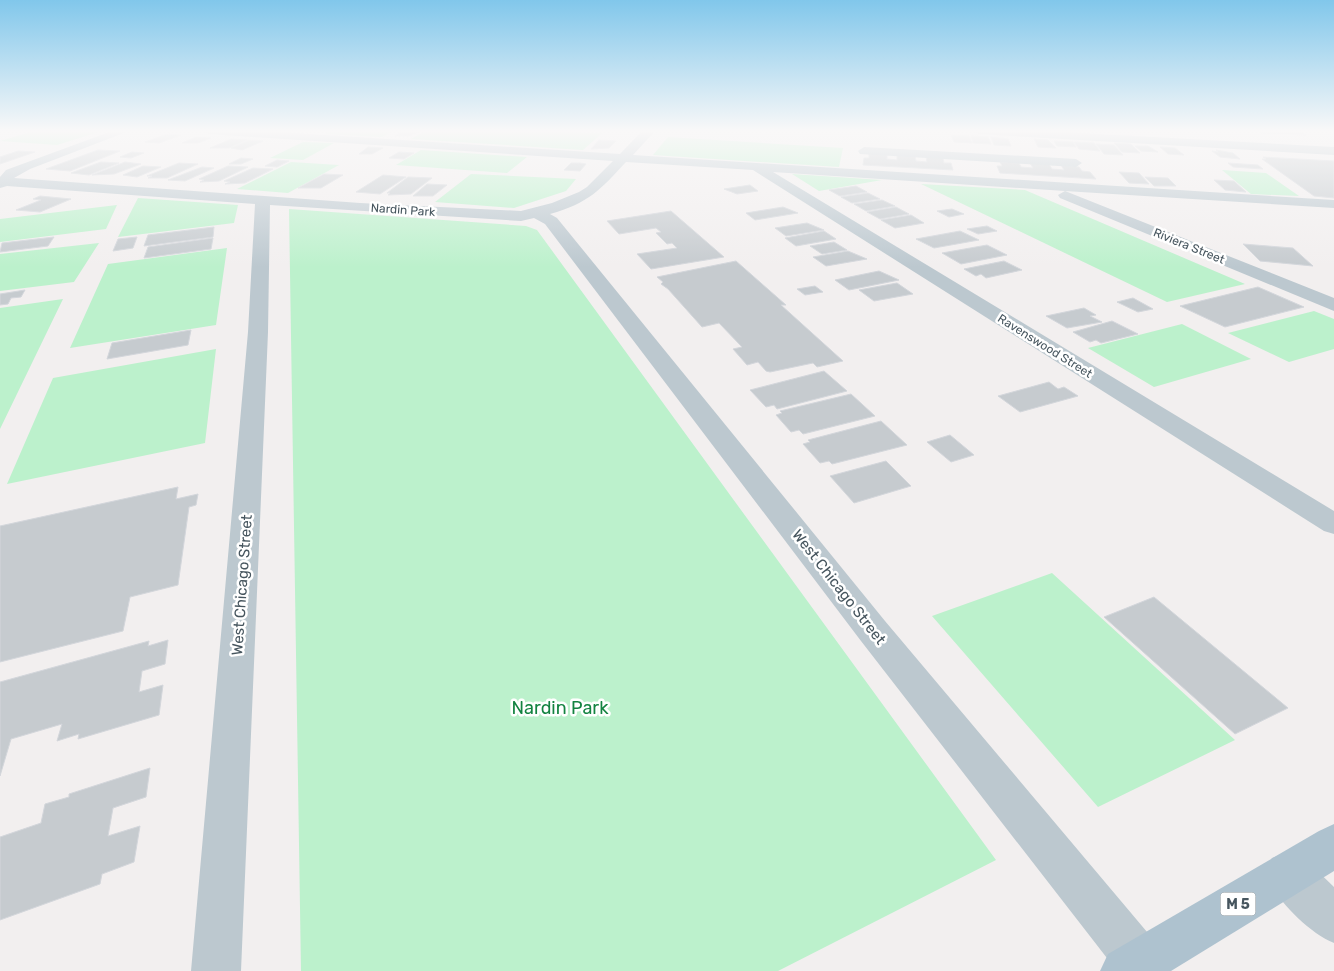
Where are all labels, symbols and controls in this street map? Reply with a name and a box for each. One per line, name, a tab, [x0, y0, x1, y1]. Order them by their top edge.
street label: Nardin Park	[370, 201, 437, 219]
street label: Riviera Street	[1151, 225, 1227, 267]
street label: Ravenswood Street	[995, 311, 1095, 381]
street label: West Chicago Street	[228, 514, 256, 656]
street label: West Chicago Street	[788, 526, 890, 648]
park label: Nardin Park	[512, 697, 609, 719]
road number: M 5	[1220, 892, 1256, 916]

